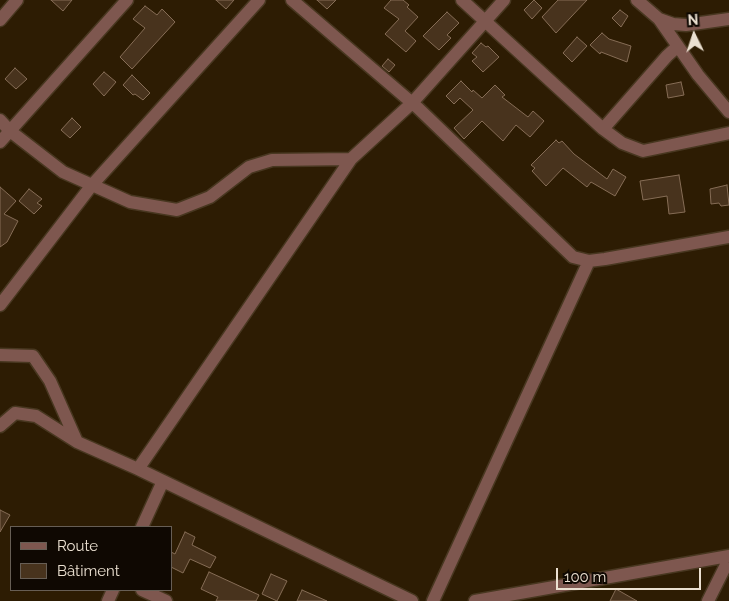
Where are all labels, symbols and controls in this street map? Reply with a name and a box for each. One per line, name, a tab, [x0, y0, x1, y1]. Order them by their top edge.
north arrow	[669, 10, 719, 60]
text: N	[687, 12, 699, 28]
legend	[10, 526, 172, 591]
text: Route	[57, 537, 98, 555]
scale bar	[559, 558, 704, 590]
text: Bâtiment	[57, 562, 120, 580]
text: 100 m	[564, 568, 606, 586]

